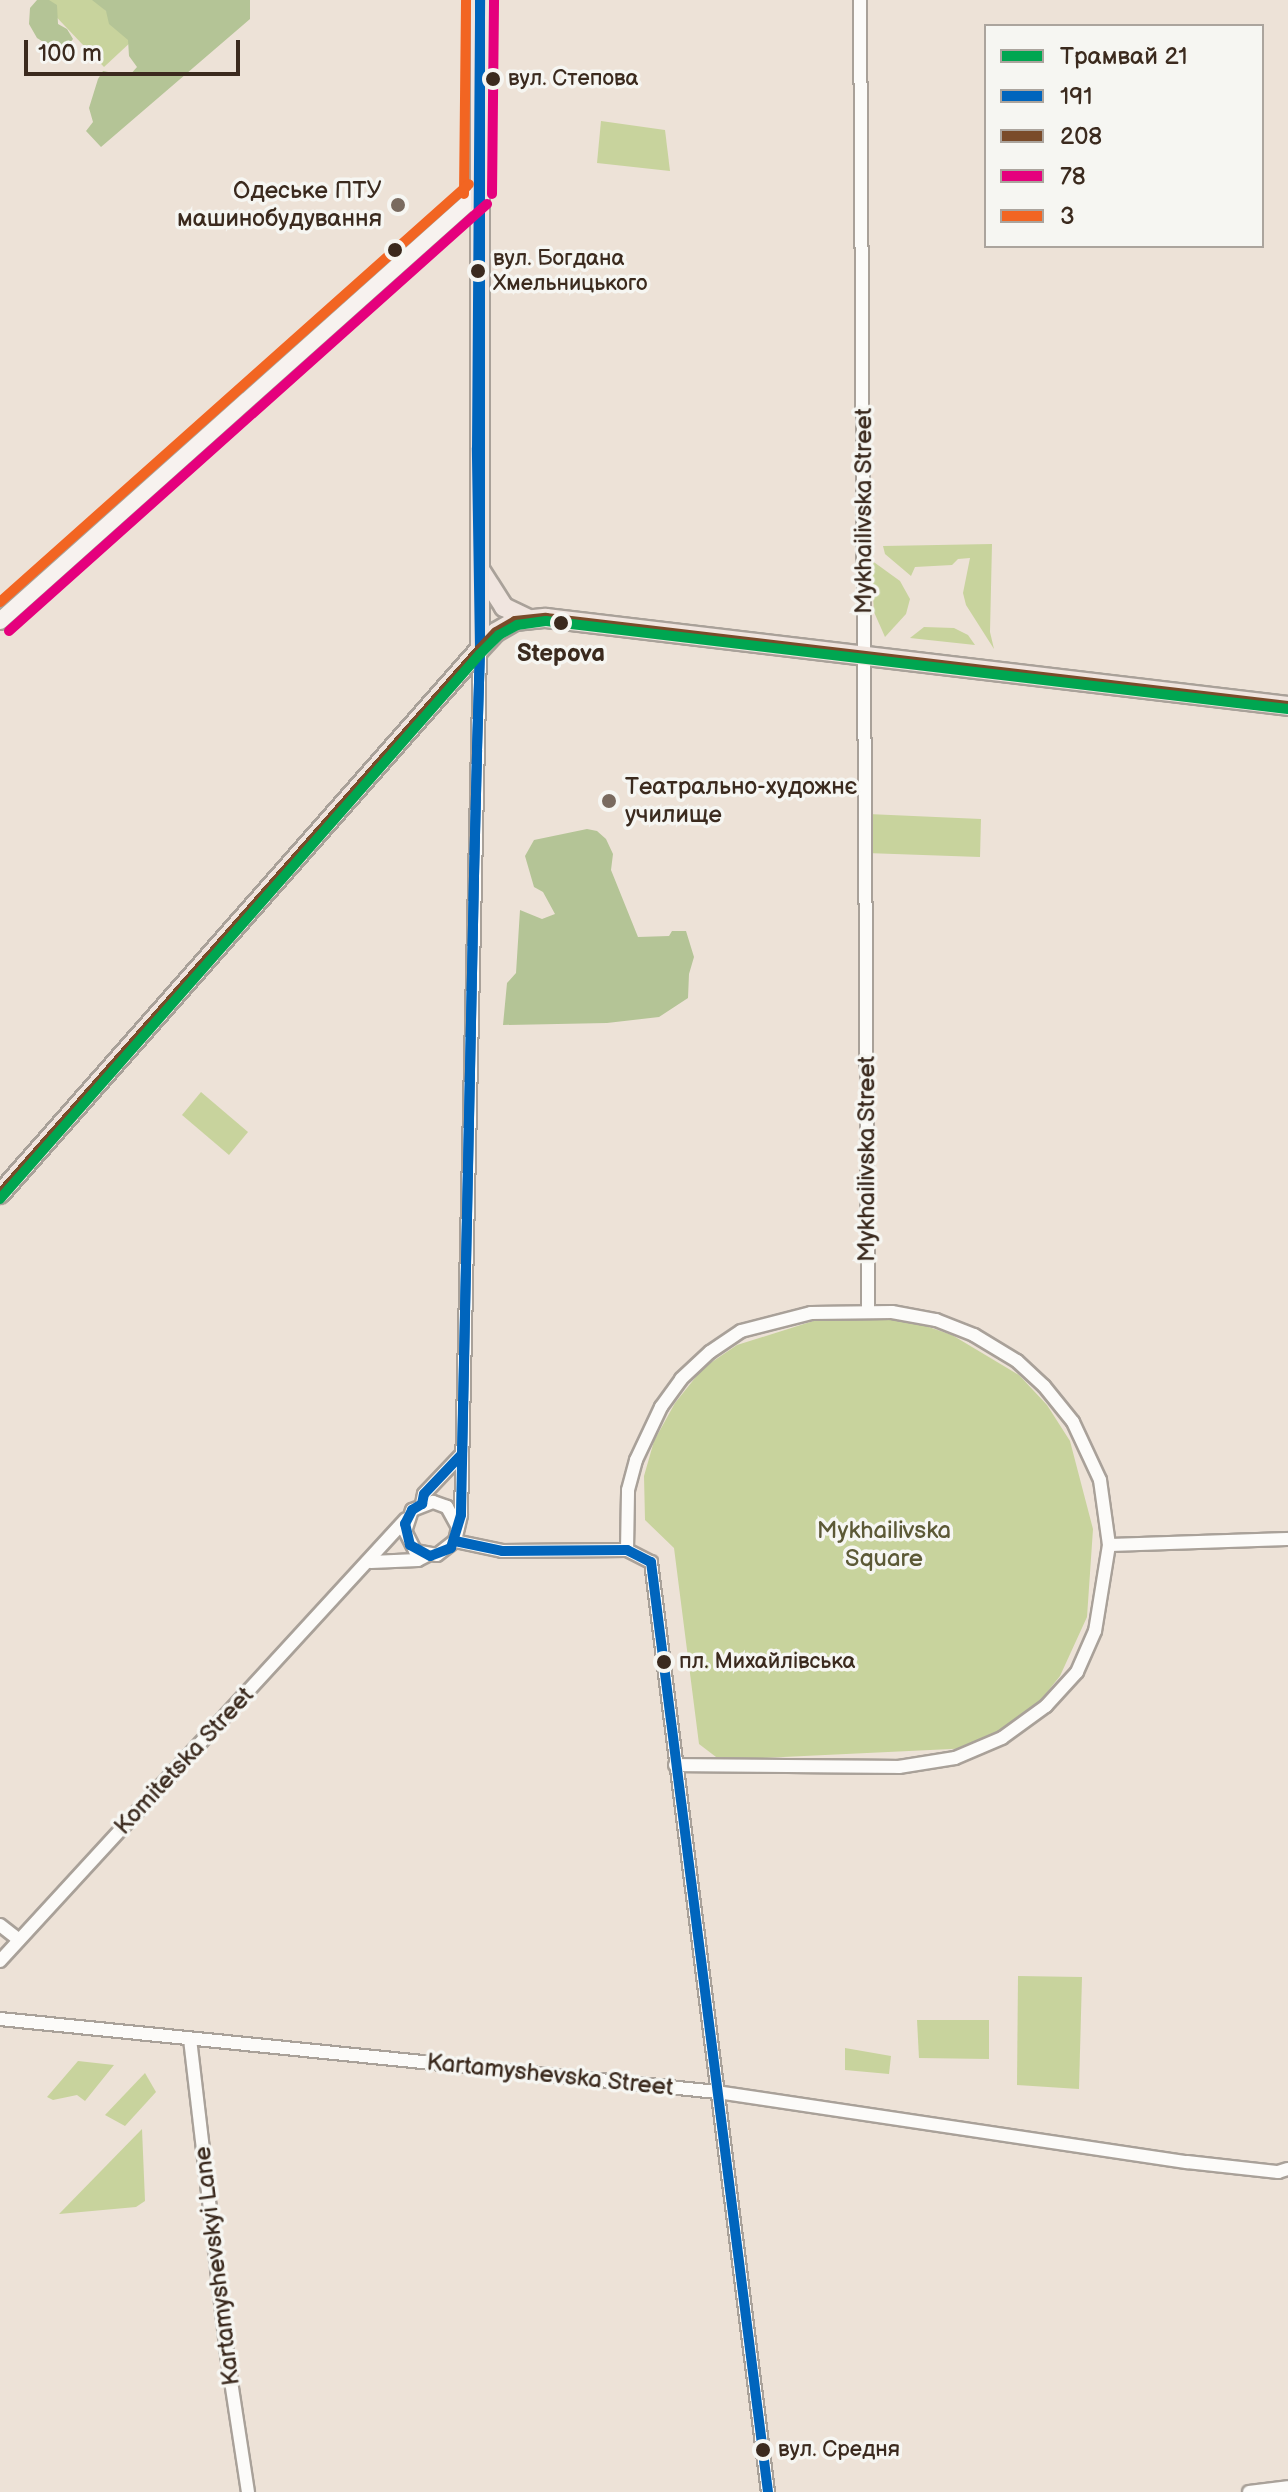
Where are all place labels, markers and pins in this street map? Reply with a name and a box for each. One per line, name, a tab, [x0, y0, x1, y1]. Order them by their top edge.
place label: вул. Степова	[508, 66, 638, 92]
marker: вул. Степова	[485, 71, 501, 87]
place label: Одеське ПТУ машинобудування	[177, 177, 382, 233]
marker: Одеське ПТУ машинобудування	[389, 196, 407, 214]
unlabelled marker	[387, 242, 403, 258]
place label: вул. Богдана Хмельницького	[493, 245, 647, 296]
marker: вул. Богдана Хмельницького	[470, 263, 486, 279]
marker: Stepova	[548, 610, 574, 636]
place label: Stepova	[517, 640, 605, 668]
place label: Театрально-художнє училище	[625, 773, 857, 829]
marker: Театрально-художнє училище	[600, 792, 618, 810]
place label: пл. Михайлiвська	[679, 1649, 856, 1675]
marker: пл. Михайлiвська	[656, 1654, 672, 1670]
place label: вул. Средня	[778, 2437, 900, 2463]
marker: вул. Средня	[755, 2442, 771, 2458]

